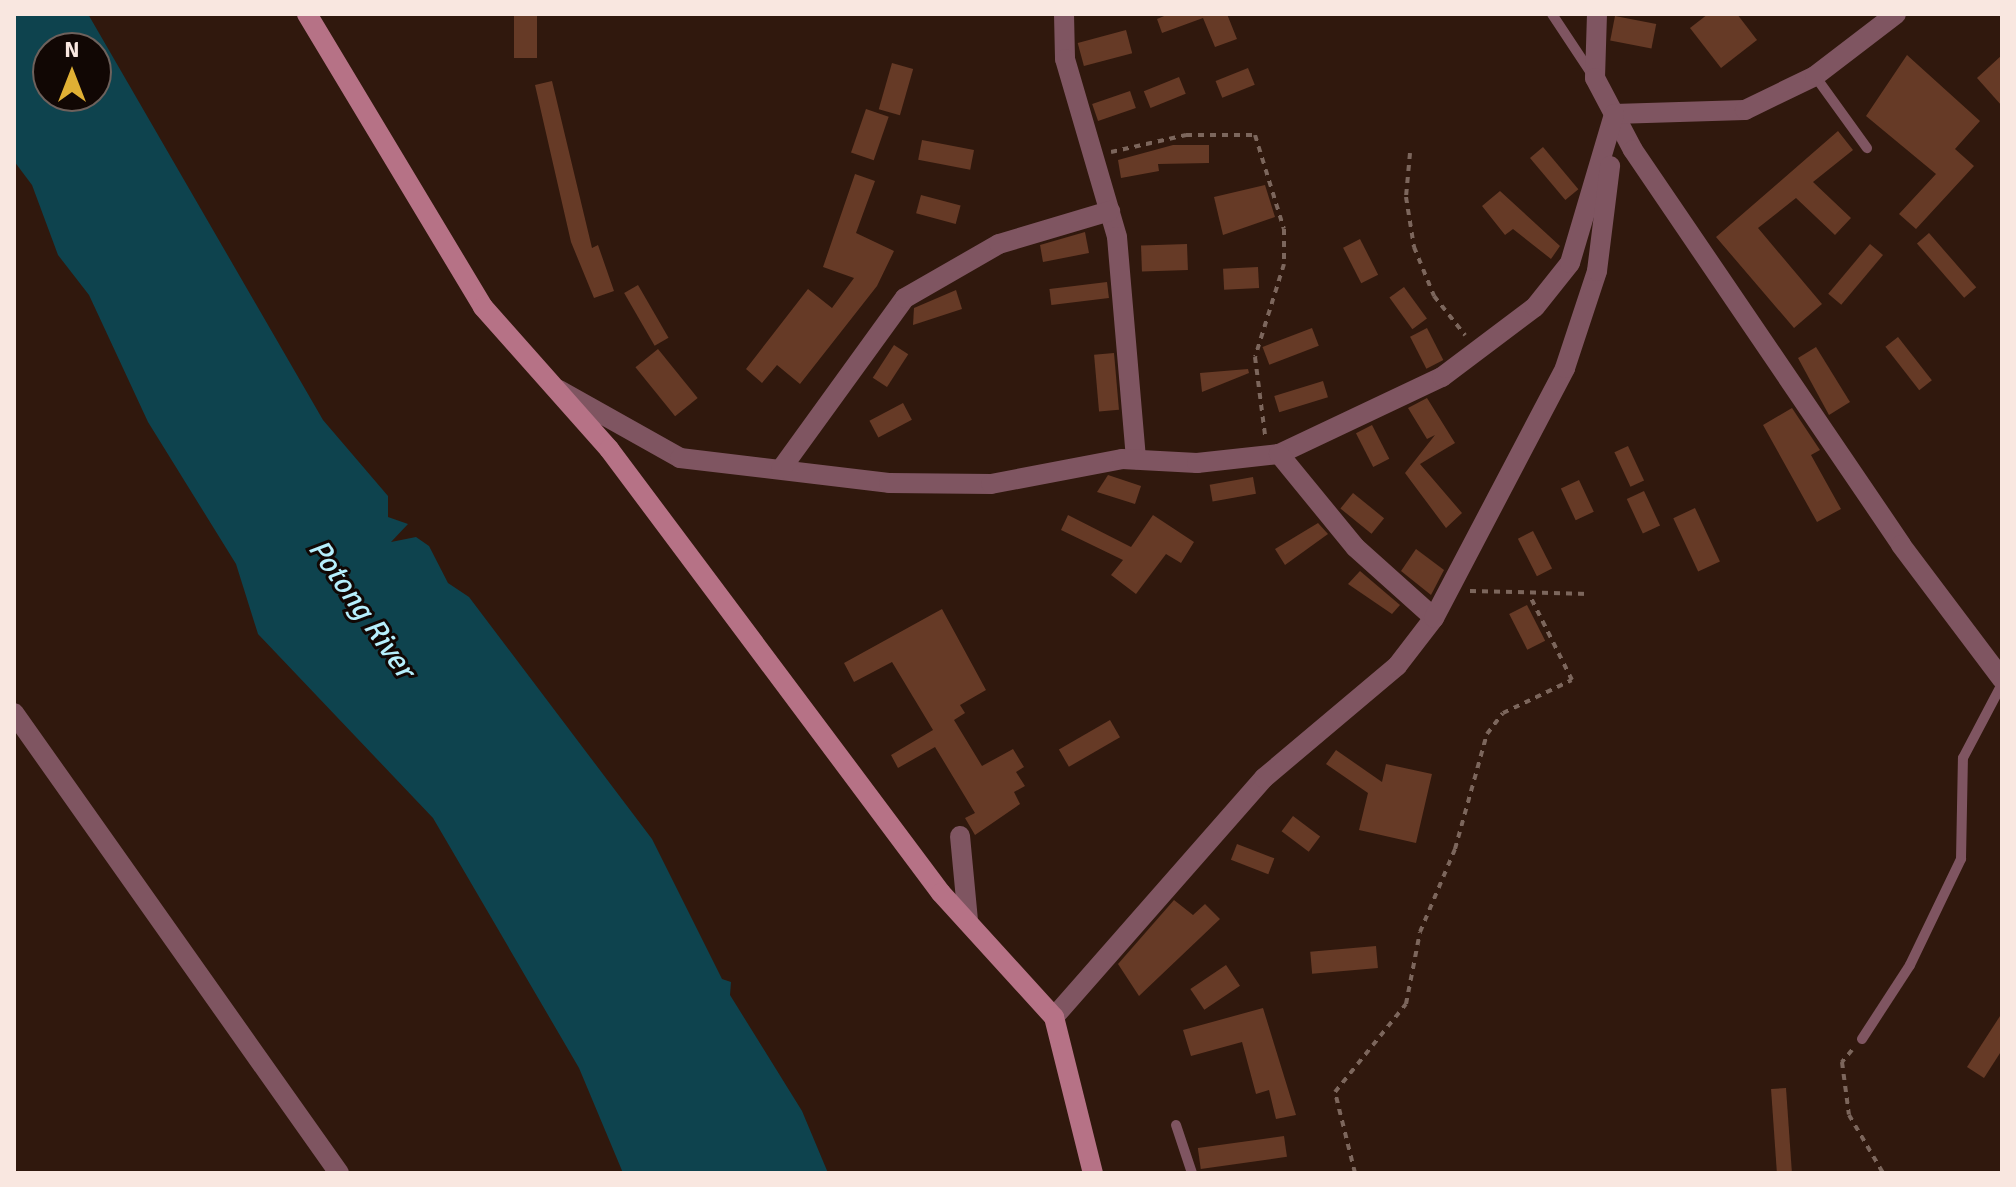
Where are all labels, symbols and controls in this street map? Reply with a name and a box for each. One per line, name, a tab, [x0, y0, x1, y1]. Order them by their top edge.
north arrow	[32, 32, 112, 112]
text: N	[64, 36, 80, 63]
water label: Potong River	[300, 533, 422, 685]

